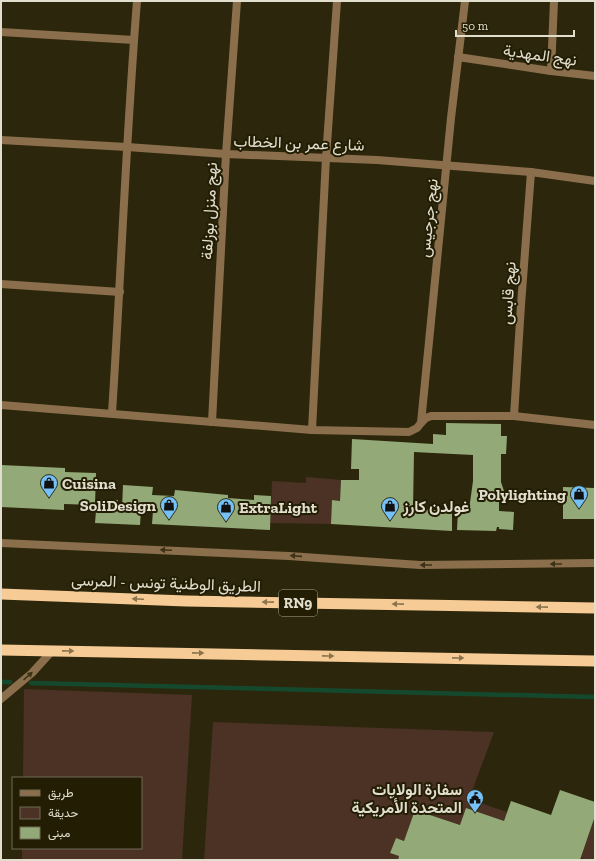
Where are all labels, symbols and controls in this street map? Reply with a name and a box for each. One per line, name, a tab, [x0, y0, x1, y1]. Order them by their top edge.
scale bar	[456, 12, 574, 38]
text: 50 m	[462, 19, 489, 33]
street label: نهج المهدية	[502, 40, 578, 72]
street label: شارع عمر بن الخطاب	[233, 131, 365, 157]
street label: نهج منزل بوزلفة	[197, 162, 223, 260]
street label: نهج جرجيس	[414, 178, 444, 259]
street label: نهج قابس	[496, 261, 522, 325]
shop icon: Cuisina	[39, 473, 59, 498]
place label: Cuisina	[62, 474, 116, 493]
shop icon: Polylighting	[569, 484, 589, 509]
place label: Polylighting	[478, 485, 566, 504]
shop icon: SoliDesign	[159, 495, 179, 520]
place label: SoliDesign	[80, 496, 157, 515]
shop icon: غولدن كارز	[380, 496, 400, 521]
shop icon: ExtraLight	[216, 497, 236, 522]
place label: غولدن كارز	[402, 497, 469, 517]
place label: ExtraLight	[239, 498, 318, 517]
one-way arrow	[160, 547, 172, 554]
one-way arrow	[290, 553, 302, 560]
one-way arrow	[549, 561, 562, 567]
one-way arrow	[419, 562, 432, 568]
street label: الطريق الوطنية تونس - المرسى	[71, 570, 261, 597]
road number: RN9	[279, 590, 317, 616]
one-way arrow	[131, 596, 144, 602]
one-way arrow	[261, 599, 274, 605]
one-way arrow	[392, 601, 404, 608]
one-way arrow	[535, 604, 548, 610]
one-way arrow	[62, 648, 75, 654]
one-way arrow	[192, 650, 205, 656]
one-way arrow	[322, 652, 334, 659]
one-way arrow	[452, 655, 465, 661]
one-way arrow	[22, 672, 33, 681]
legend	[12, 777, 142, 849]
place label: سفارة الولايات المتحدة الأمريكية	[352, 780, 462, 818]
text: طريق	[48, 786, 74, 801]
public building icon: سفارة الولايات المتحدة الأمريكية	[465, 788, 485, 813]
text: حديقة	[48, 806, 78, 820]
text: مبنى	[48, 826, 70, 841]

